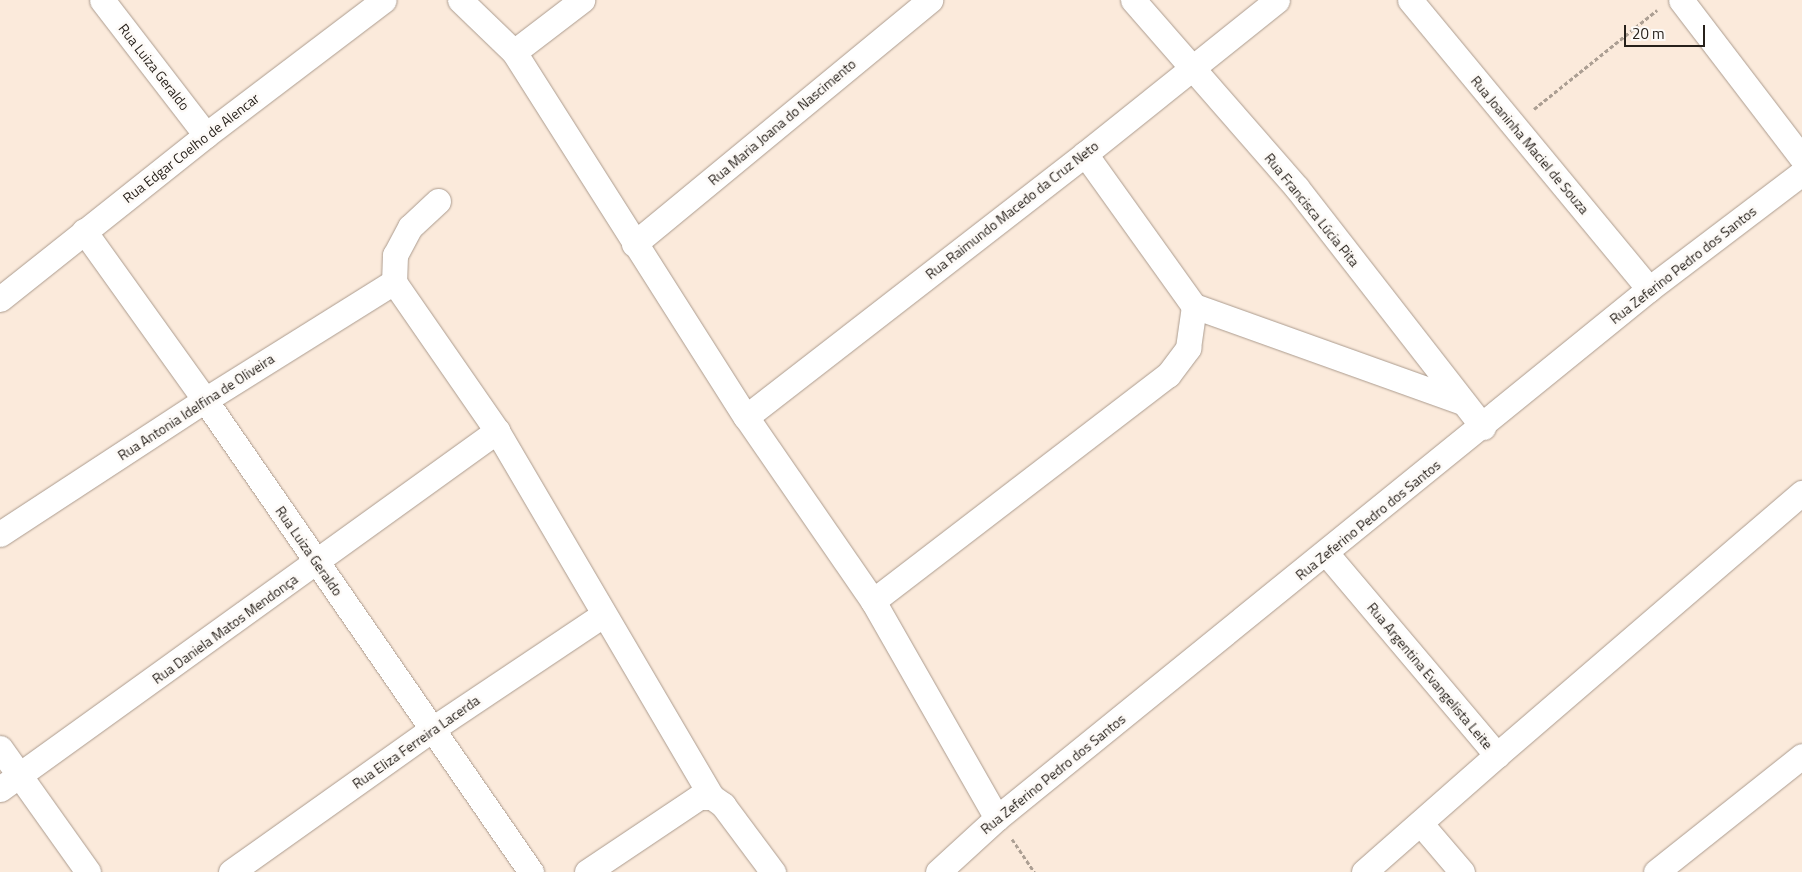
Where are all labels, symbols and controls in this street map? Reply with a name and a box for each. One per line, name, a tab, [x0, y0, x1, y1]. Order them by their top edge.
scale bar	[1627, 15, 1708, 47]
street label: Rua Luiza Geraldo	[115, 20, 193, 114]
text: 20 m	[1632, 22, 1665, 45]
street label: Rua Maria Joana do Nascimento	[705, 55, 859, 189]
street label: Rua Joaninha Maciel de Souza	[1467, 73, 1593, 217]
street label: Rua Edgar Coelho de Alencar	[120, 90, 262, 206]
street label: Rua Raimundo Macedo da Cruz Neto	[922, 137, 1102, 283]
street label: Rua Francisca Lúcia Pita	[1261, 150, 1363, 270]
street label: Rua Zeferino Pedro dos Santos	[1606, 203, 1760, 327]
street label: Rua Antonia Idelfina de Oliveira	[115, 350, 277, 464]
street label: Rua Zeferino Pedro dos Santos	[1292, 456, 1444, 584]
street label: Rua Luiza Geraldo	[272, 503, 346, 599]
street label: Rua Daniela Matos Mendonça	[149, 571, 301, 687]
street label: Rua Argentina Evangelista Leite	[1364, 599, 1496, 753]
street label: Rua Eliza Ferreira Lacerda	[349, 692, 483, 792]
street label: Rua Zeferino Pedro dos Santos	[977, 710, 1129, 838]

